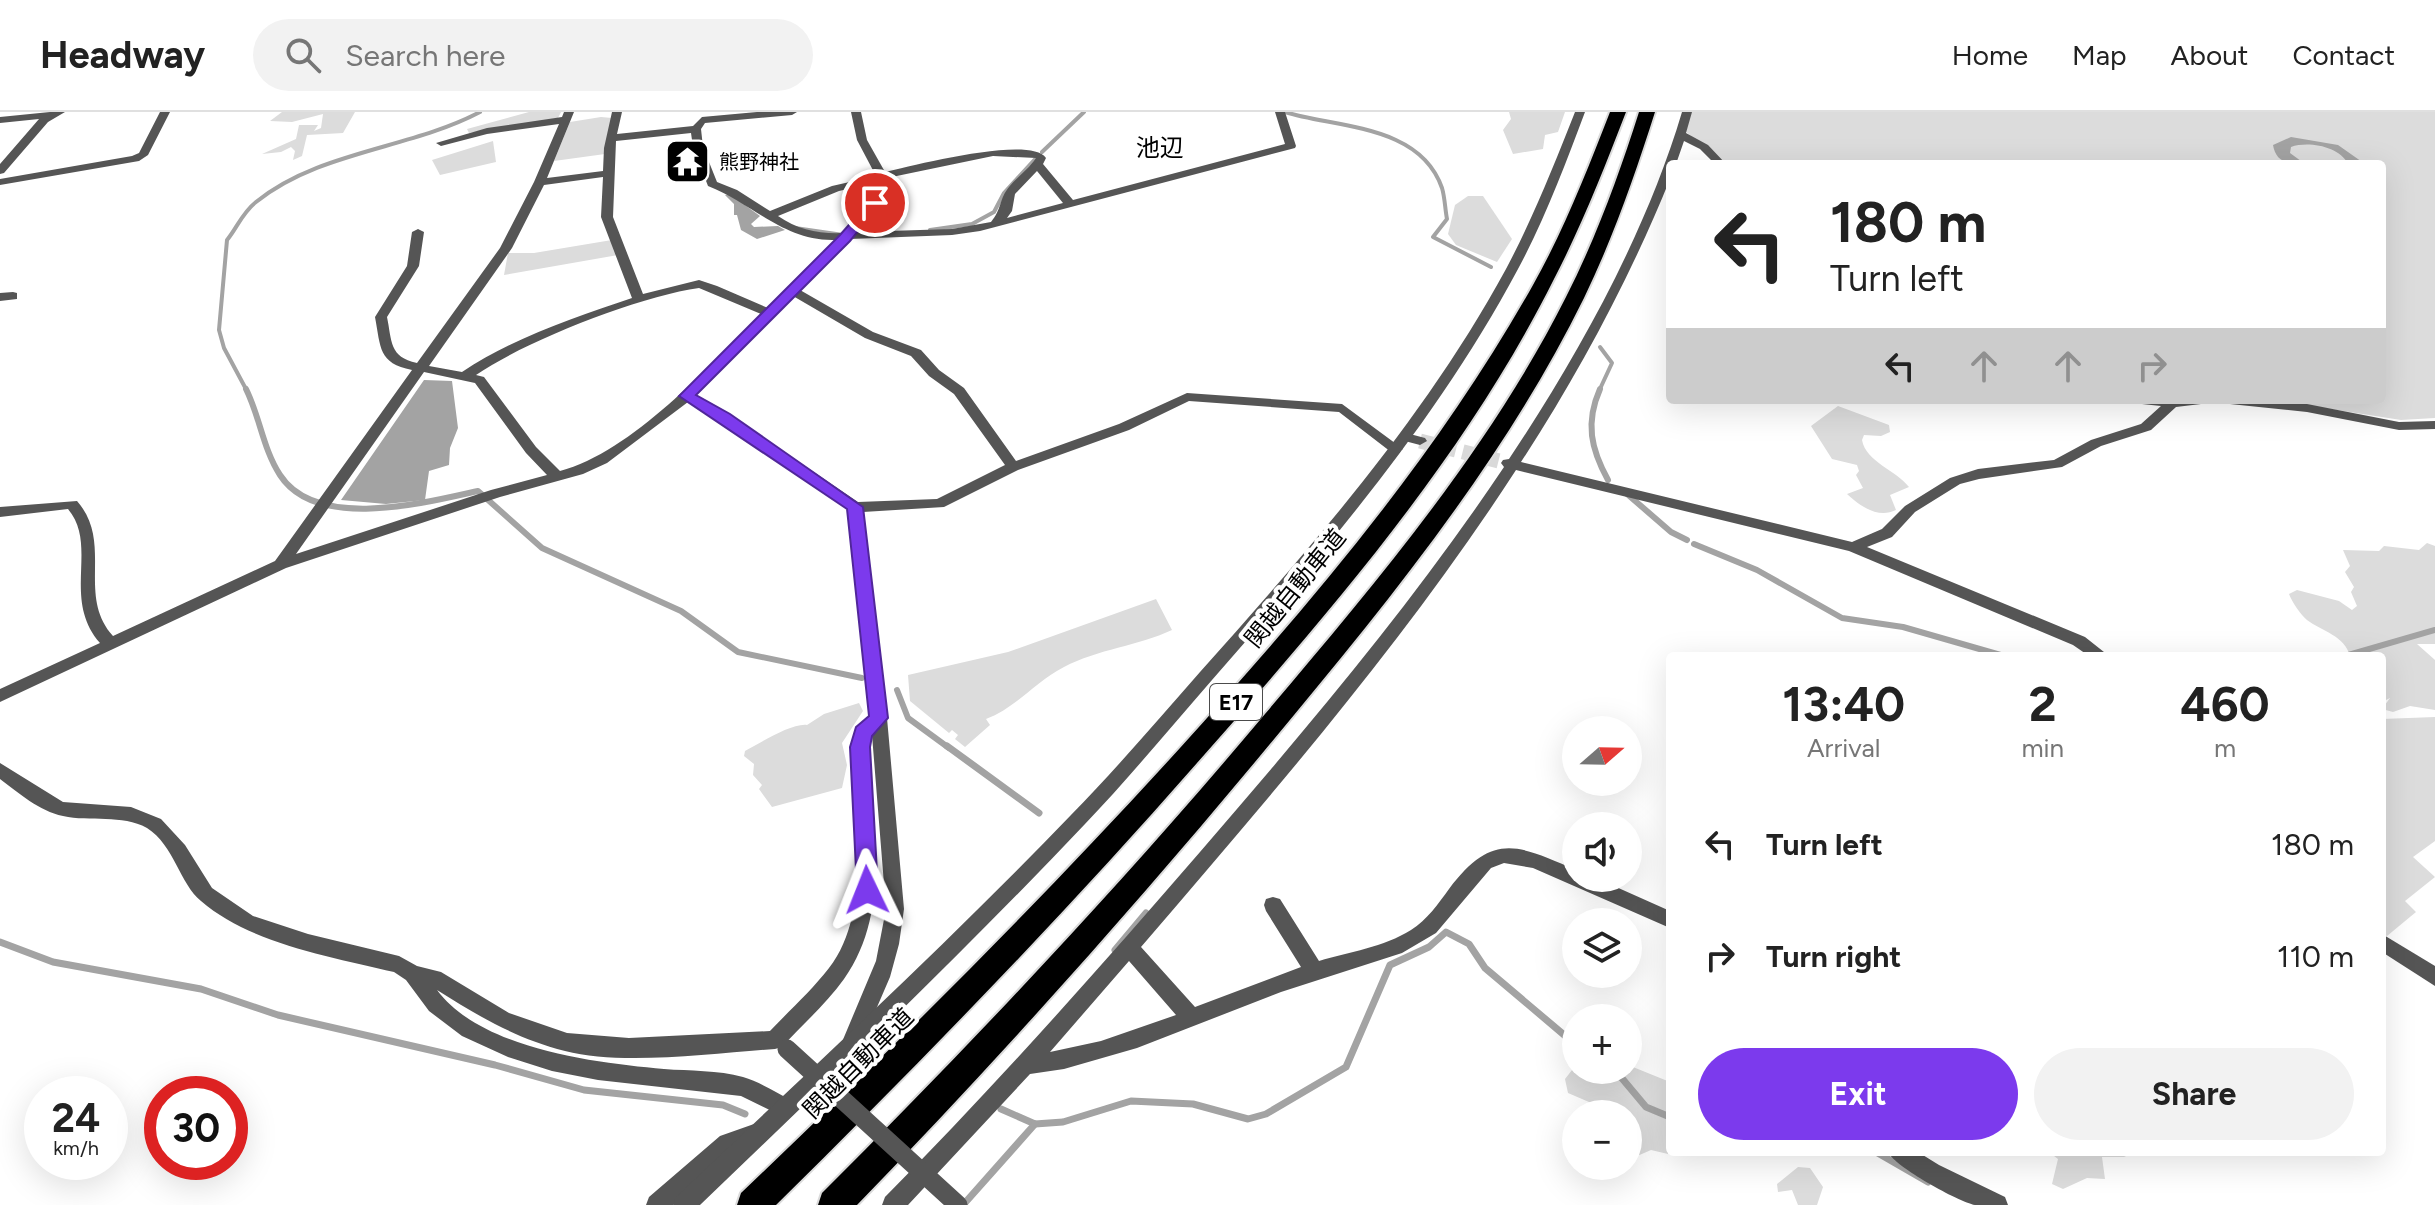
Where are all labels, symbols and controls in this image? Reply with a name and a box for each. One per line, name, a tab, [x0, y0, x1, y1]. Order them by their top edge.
search box	[253, 19, 813, 91]
text: Headway	[40, 32, 205, 78]
icon: search	[281, 33, 325, 77]
text: Search here	[345, 37, 505, 74]
text: Home	[1952, 38, 2028, 72]
text: Map	[2072, 38, 2127, 72]
text: About	[2171, 38, 2248, 72]
text: Contact	[2292, 38, 2395, 72]
district label: 池辺	[1136, 133, 1184, 162]
temple icon: 熊野神社	[664, 138, 712, 186]
place label: 熊野神社	[719, 150, 799, 174]
pin	[841, 169, 909, 237]
icon: arrive	[853, 181, 897, 225]
text: 180 m	[1830, 189, 1986, 256]
icon: left	[1698, 192, 1802, 296]
text: Turn left	[1830, 257, 1964, 300]
icon: left	[1878, 344, 1922, 388]
icon: ahead	[1962, 344, 2006, 388]
icon: ahead	[2046, 344, 2090, 388]
icon: right	[2130, 344, 2174, 388]
street label: 関越自動車道	[1238, 523, 1352, 653]
text: 13:40	[1782, 675, 1905, 733]
text: 2	[2029, 675, 2057, 733]
text: 460	[2180, 675, 2270, 733]
road number: E17	[1210, 684, 1262, 720]
north arrow	[1562, 716, 1642, 796]
map controls	[1562, 716, 1642, 1180]
text: Arrival	[1807, 732, 1880, 764]
text: min	[2021, 732, 2064, 764]
text: m	[2214, 732, 2236, 764]
button: sound	[1562, 812, 1642, 892]
icon: left	[1698, 822, 1742, 866]
text: Turn left	[1766, 826, 1883, 863]
text: 180 m	[2271, 826, 2354, 863]
position arrow	[825, 848, 909, 932]
button: layers	[1562, 908, 1642, 988]
icon: right	[1698, 934, 1742, 978]
text: Turn right	[1766, 938, 1901, 975]
text: 110 m	[2277, 938, 2354, 975]
street label: 関越自動車道	[797, 1002, 919, 1124]
button: +	[1562, 1004, 1642, 1084]
button: Exit	[1698, 1048, 2018, 1140]
button: Share	[2034, 1048, 2354, 1140]
speed limit sign: 30	[144, 1076, 248, 1180]
text: 24	[52, 1094, 100, 1142]
button: −	[1562, 1100, 1642, 1180]
text: km/h	[53, 1136, 99, 1160]

